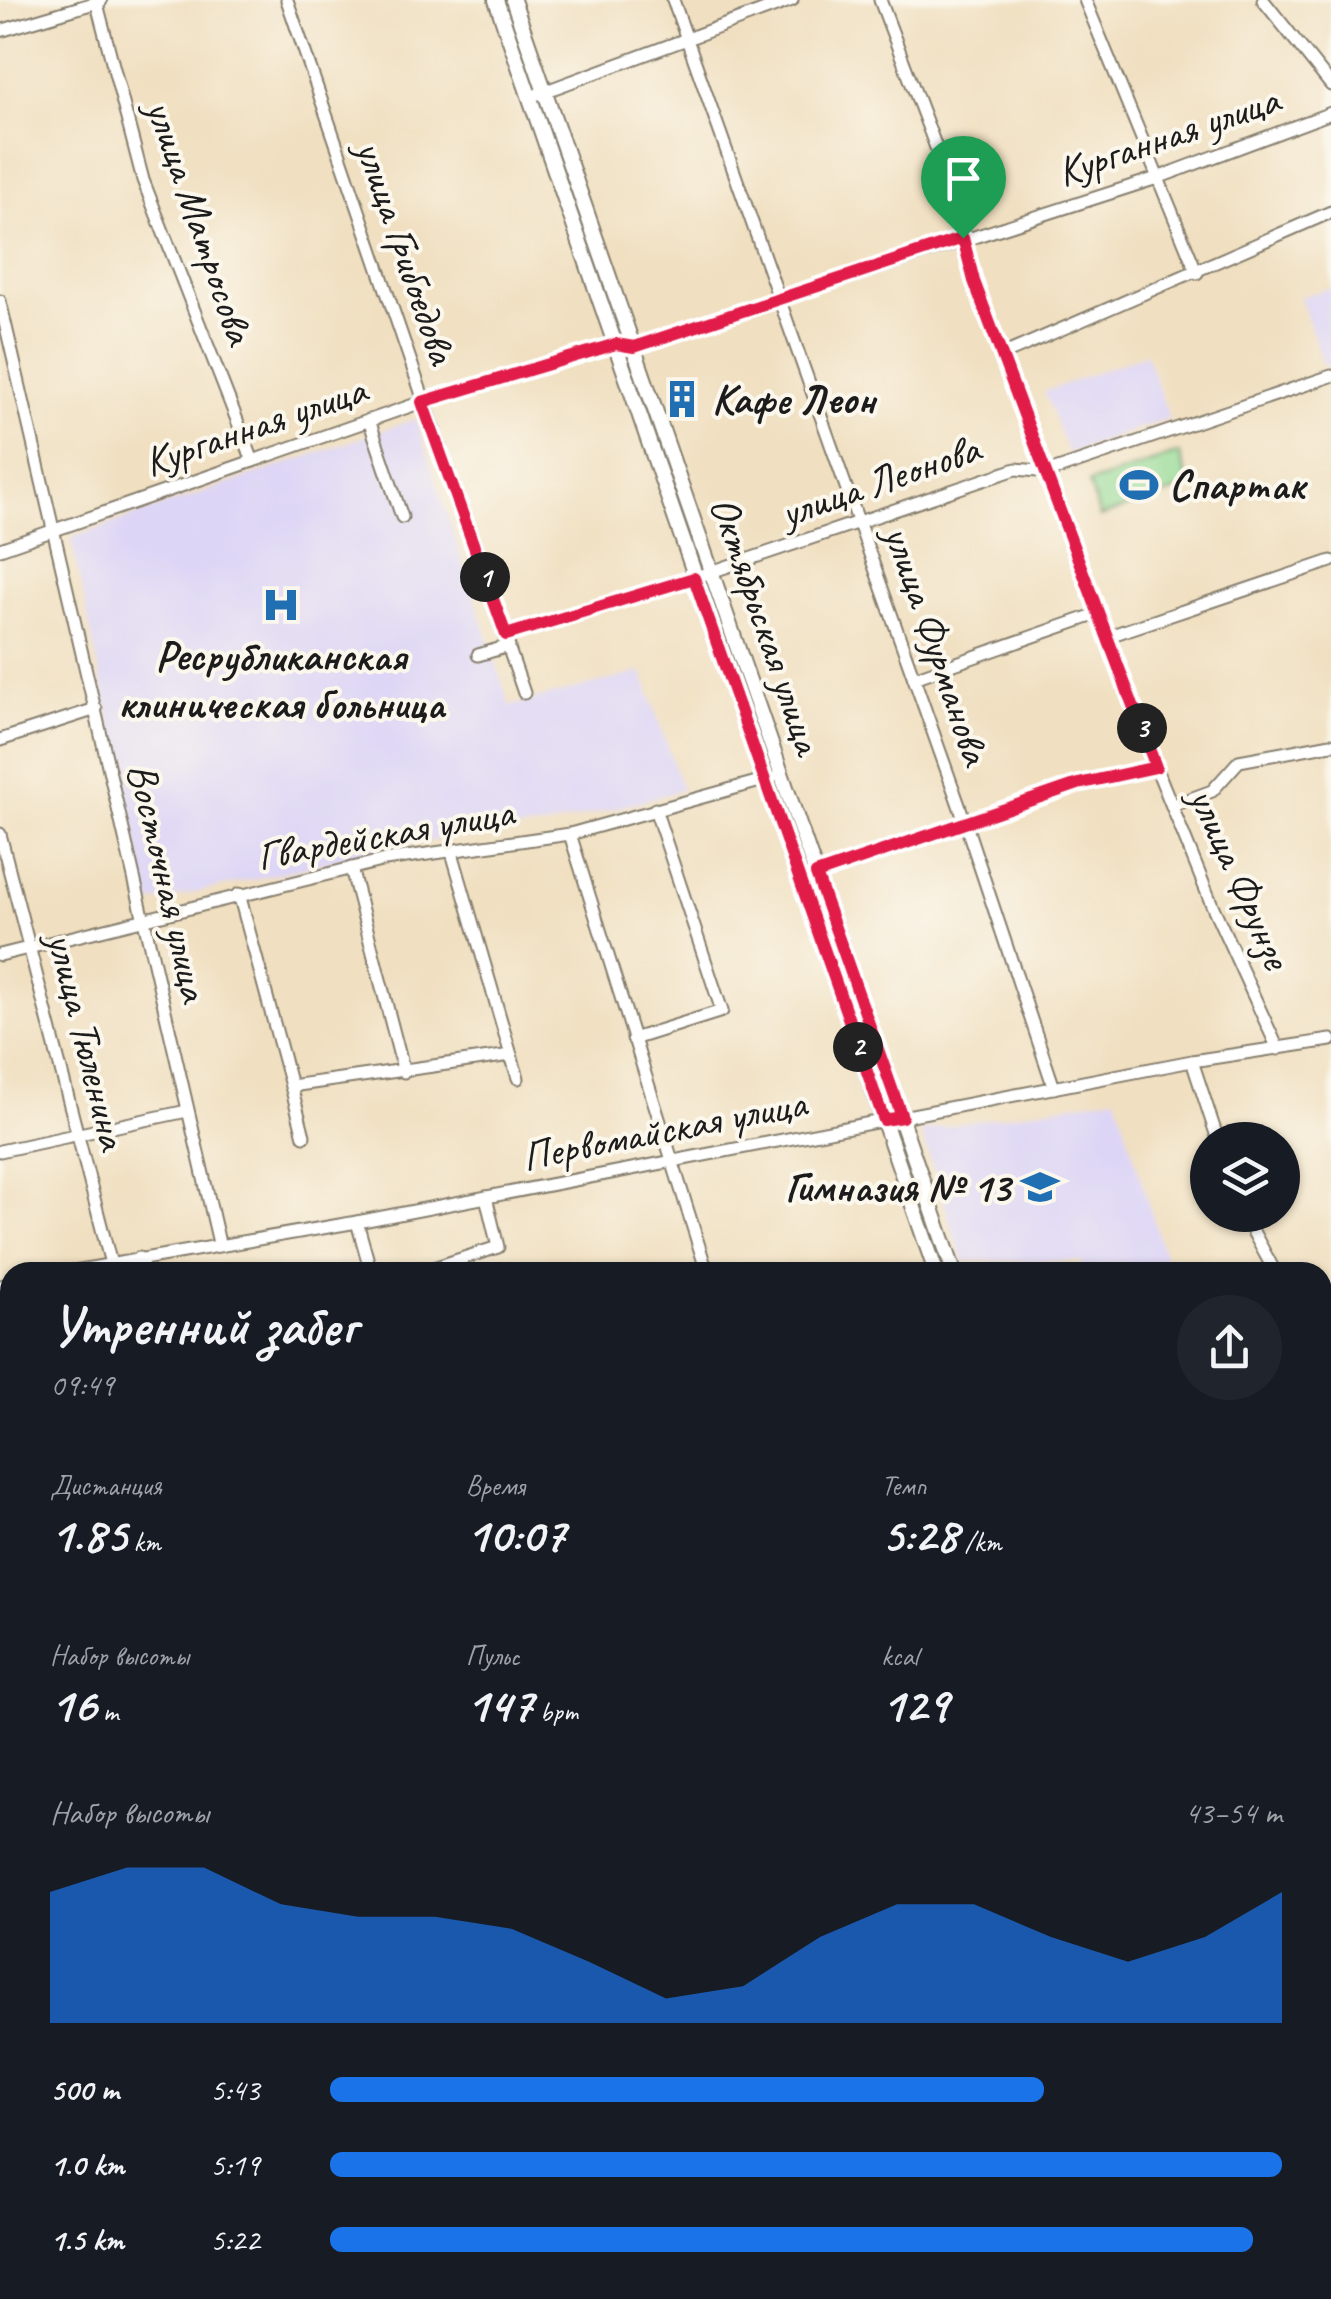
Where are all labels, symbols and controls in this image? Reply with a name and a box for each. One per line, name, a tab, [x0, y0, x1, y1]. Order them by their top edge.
street label: Курганная улица	[1050, 72, 1289, 199]
street label: улица Матросова	[133, 90, 267, 353]
street label: улица Грибоедова	[342, 131, 470, 373]
pin	[921, 136, 1006, 239]
icon: arrive	[936, 151, 991, 206]
street label: Курганная улица	[137, 362, 376, 489]
place label: Кафе Леон	[712, 373, 878, 426]
building icon: Кафе Леон	[661, 378, 703, 420]
street label: улица Леонова	[771, 421, 989, 541]
place label: Спартак	[1169, 459, 1309, 512]
sports icon: Спартак	[1118, 464, 1160, 506]
street label: Октябрьская улица	[697, 490, 836, 764]
street label: улица Фурманова	[870, 516, 1003, 774]
pin: 1	[460, 552, 510, 602]
text: 1	[479, 559, 491, 594]
hospital icon: Ресрубликанская клиническая больница	[260, 584, 302, 626]
place label: Ресрубликанская клиническая больница	[118, 630, 447, 731]
pin: 3	[1117, 703, 1167, 753]
text: 3	[1136, 710, 1148, 745]
street label: Восточная улица	[115, 758, 222, 1009]
street label: улица Фрунзе	[1175, 777, 1304, 979]
street label: Гвардейская улица	[253, 785, 520, 883]
street label: улица Тюленина	[34, 924, 140, 1157]
pin: 2	[833, 1022, 883, 1072]
text: 2	[852, 1029, 864, 1064]
street label: Первомайская улица	[518, 1076, 813, 1183]
map controls	[1190, 1122, 1300, 1232]
button: layers	[1190, 1122, 1300, 1232]
place label: Гимназия № 13	[785, 1161, 1014, 1214]
school or university icon: Гимназия № 13	[1019, 1166, 1061, 1208]
text: Утренний забег	[50, 1291, 357, 1361]
button: share	[1177, 1295, 1282, 1400]
text: 09:49	[50, 1364, 114, 1405]
text: Дистанция	[50, 1468, 162, 1503]
text: Время	[466, 1468, 525, 1503]
text: Темп	[881, 1468, 926, 1503]
text: 1.85	[50, 1503, 127, 1566]
text: 10:07	[466, 1503, 565, 1566]
text: 5:28	[881, 1503, 958, 1566]
text: km	[127, 1524, 161, 1559]
text: /km	[958, 1524, 1001, 1559]
text: Набор высоты	[50, 1638, 189, 1673]
text: Пульс	[466, 1638, 520, 1673]
text: kcal	[881, 1638, 918, 1673]
text: 16	[50, 1673, 96, 1736]
text: 147	[466, 1673, 533, 1736]
text: 129	[881, 1673, 948, 1736]
text: m	[96, 1694, 119, 1729]
text: bpm	[533, 1694, 578, 1729]
text: Набор высоты	[50, 1792, 209, 1833]
text: 43–54 m	[1184, 1792, 1282, 1833]
text: 500 m	[50, 2069, 119, 2110]
text: 5:43	[210, 2069, 260, 2110]
text: 1.0 km	[50, 2144, 124, 2185]
text: 5:19	[210, 2144, 260, 2185]
text: 1.5 km	[50, 2219, 124, 2260]
text: 5:22	[210, 2219, 260, 2260]

